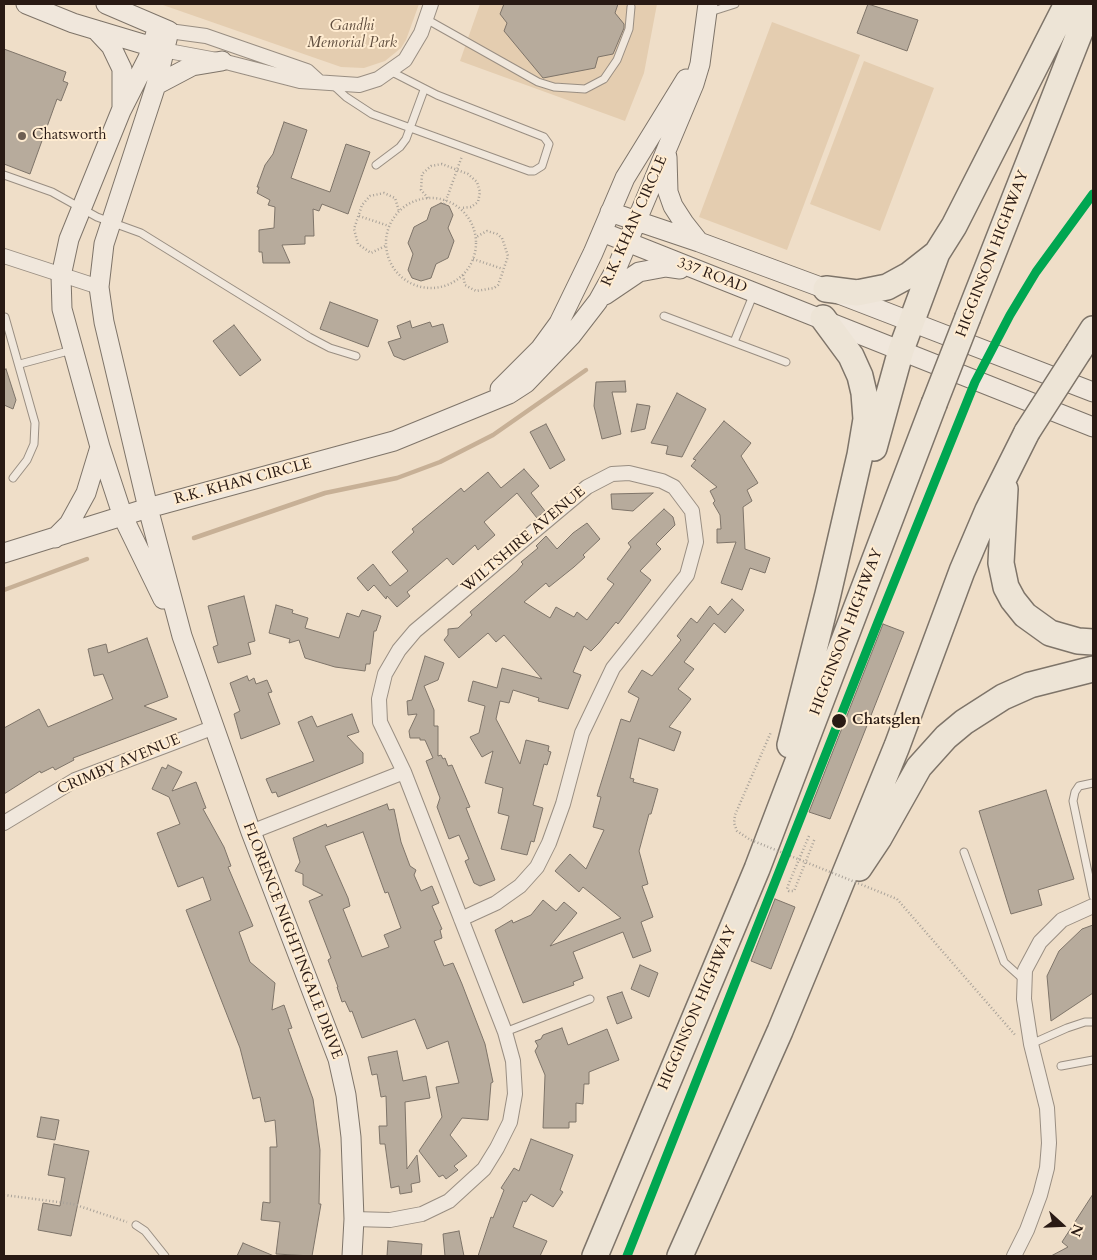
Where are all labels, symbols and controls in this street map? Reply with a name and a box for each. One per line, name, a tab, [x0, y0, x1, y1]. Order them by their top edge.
park label: Gandhi Memorial Park	[307, 18, 397, 53]
place label: Chatsworth	[32, 127, 107, 145]
marker: Chatsworth	[16, 130, 28, 142]
street label: R.K. KHAN CIRCLE	[598, 153, 672, 289]
street label: HIGGINSON HIGHWAY	[953, 168, 1033, 340]
street label: 337 ROAD	[675, 254, 749, 298]
street label: R.K. KHAN CIRCLE	[172, 455, 314, 509]
street label: WILTSHIRE AVENUE	[459, 483, 589, 597]
street label: HIGGINSON HIGHWAY	[807, 546, 887, 718]
marker: Chatsglen	[830, 712, 848, 730]
place label: Chatsglen	[852, 712, 921, 730]
street label: CRIMBY AVENUE	[55, 731, 183, 799]
street label: FLORENCE NIGHTINGALE DRIVE	[238, 820, 346, 1062]
street label: HIGGINSON HIGHWAY	[655, 923, 741, 1093]
north arrow	[1037, 1200, 1087, 1250]
text: N	[1066, 1221, 1088, 1239]

